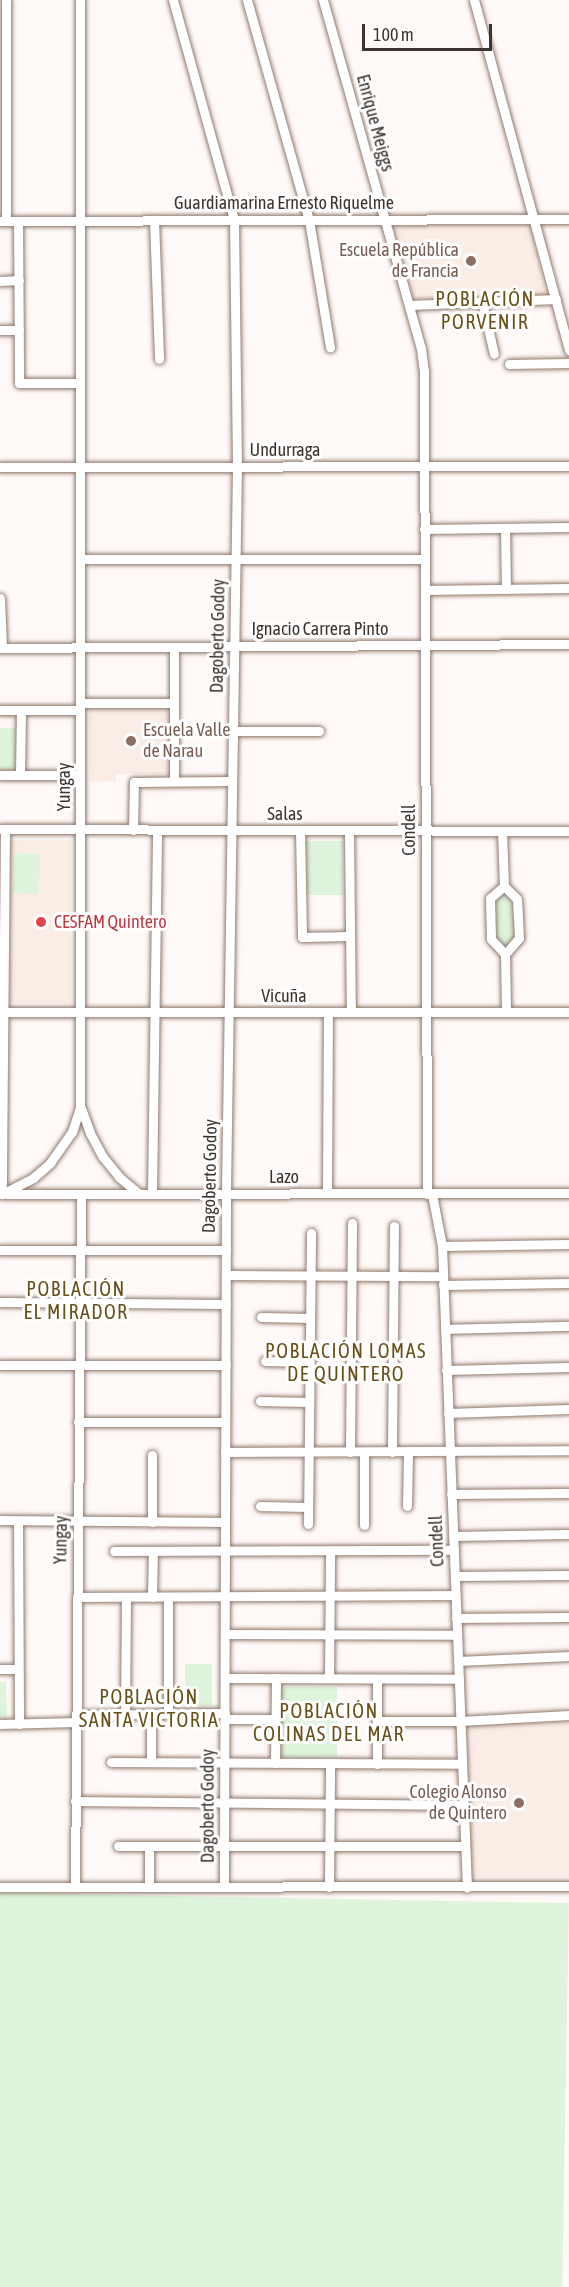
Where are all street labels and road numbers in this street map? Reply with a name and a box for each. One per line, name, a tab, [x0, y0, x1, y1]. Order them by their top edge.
street label: Enrique Meiggs	[352, 72, 398, 174]
street label: Guardiamarina Ernesto Riquelme	[174, 192, 394, 214]
street label: Undurraga	[250, 439, 320, 461]
street label: Dagoberto Godoy	[206, 579, 230, 693]
street label: Ignacio Carrera Pinto	[252, 618, 388, 640]
street label: Yungay	[53, 763, 75, 811]
street label: Salas	[267, 803, 303, 825]
street label: Condell	[398, 804, 420, 856]
street label: Vicuña	[261, 985, 307, 1007]
street label: Dagoberto Godoy	[198, 1119, 222, 1233]
street label: Lazo	[269, 1166, 299, 1188]
street label: Condell	[425, 1515, 449, 1567]
street label: Yungay	[50, 1516, 72, 1564]
street label: Dagoberto Godoy	[197, 1749, 219, 1863]

